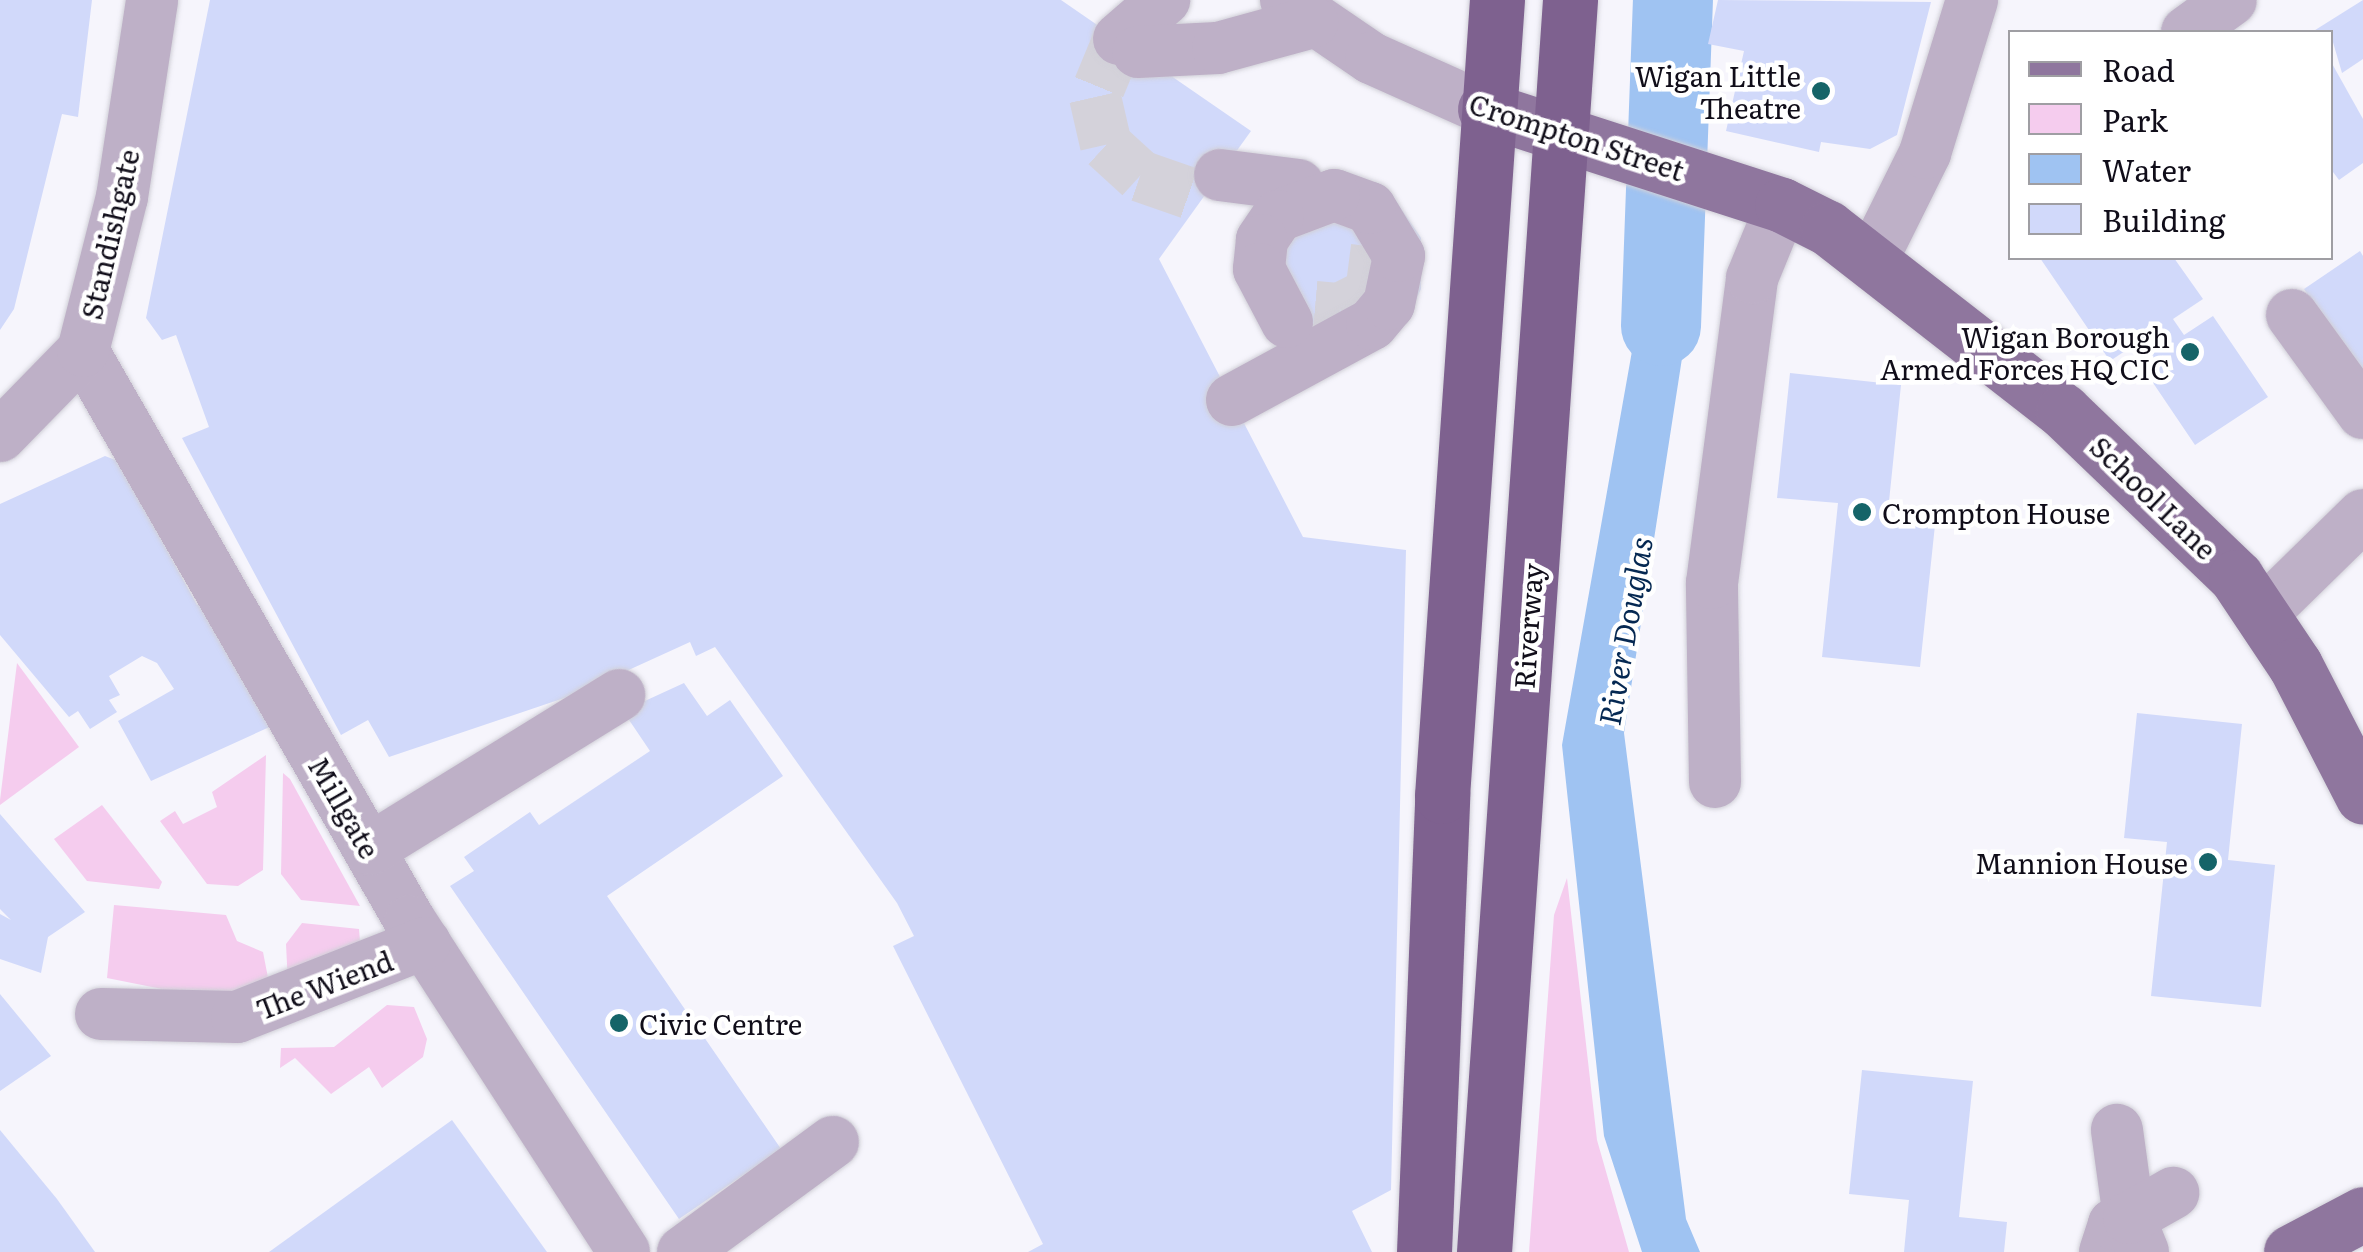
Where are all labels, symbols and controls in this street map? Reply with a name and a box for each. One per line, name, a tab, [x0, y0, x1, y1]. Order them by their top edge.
legend	[2008, 30, 2333, 260]
text: Road	[2102, 47, 2175, 91]
place label: Wigan Little Theatre	[1635, 58, 1801, 124]
marker: Wigan Little Theatre	[1810, 80, 1832, 102]
street label: Crompton Street	[1465, 85, 1689, 187]
text: Park	[2102, 97, 2168, 141]
street label: Standishgate	[73, 146, 145, 322]
text: Water	[2102, 147, 2191, 191]
text: Building	[2102, 197, 2226, 241]
place label: Wigan Borough Armed Forces HQ CIC	[1880, 319, 2170, 385]
marker: Wigan Borough Armed Forces HQ CIC	[2179, 341, 2201, 363]
street label: School Lane	[2084, 429, 2224, 565]
place label: Crompton House	[1882, 495, 2110, 529]
marker: Crompton House	[1851, 501, 1873, 523]
water label: River Douglas	[1590, 534, 1658, 728]
street label: Riverway	[1506, 562, 1548, 690]
street label: Millgate	[303, 750, 387, 864]
place label: Mannion House	[1975, 845, 2188, 879]
marker: Mannion House	[2197, 851, 2219, 873]
street label: The Wiend	[251, 943, 397, 1025]
place label: Civic Centre	[639, 1006, 802, 1040]
marker: Civic Centre	[608, 1012, 630, 1034]

